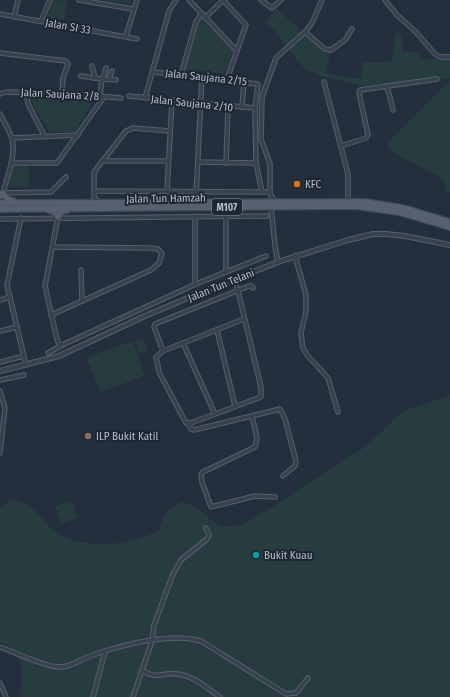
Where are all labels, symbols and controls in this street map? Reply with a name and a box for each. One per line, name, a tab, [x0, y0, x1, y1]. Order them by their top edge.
street label: Jalan SI 33	[44, 16, 92, 37]
street label: Jalan Saujana 2/15	[164, 67, 247, 88]
street label: Jalan Saujana 2/8	[20, 86, 100, 103]
street label: Jalan Saujana 2/10	[150, 93, 234, 114]
place label: KFC	[305, 178, 321, 191]
marker: KFC	[292, 179, 302, 189]
street label: Jalan Tun Hamzah	[126, 191, 206, 206]
road number: M107	[212, 199, 242, 215]
street label: Jalan Tun Telani	[186, 266, 256, 305]
place label: ILP Bukit Katil	[96, 430, 158, 443]
marker: ILP Bukit Katil	[83, 431, 93, 441]
place label: Bukit Kuau	[264, 549, 312, 562]
marker: Bukit Kuau	[251, 550, 261, 560]

